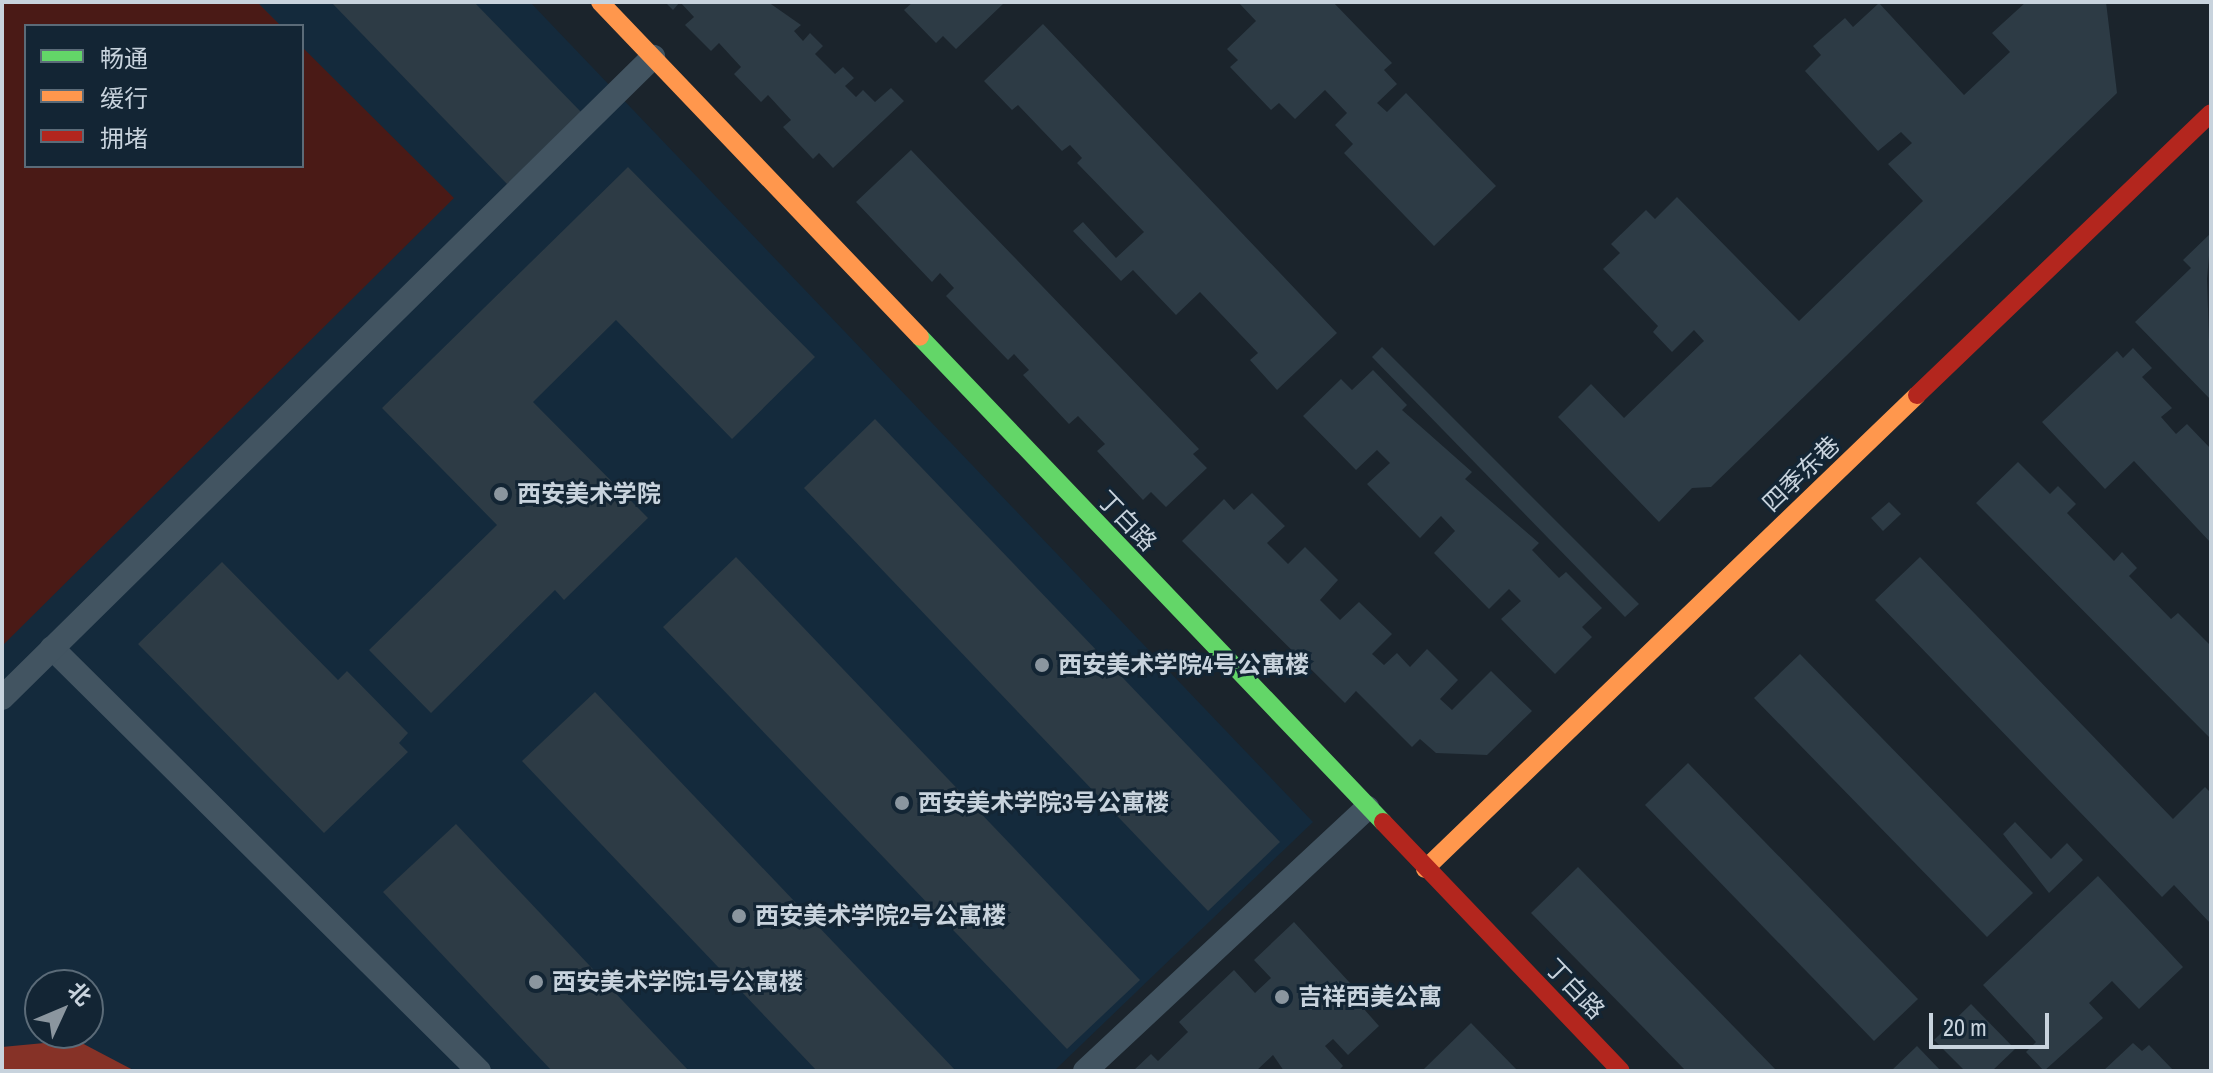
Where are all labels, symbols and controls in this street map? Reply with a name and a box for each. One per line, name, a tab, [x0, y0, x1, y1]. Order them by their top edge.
legend	[24, 24, 304, 168]
text: 畅通	[100, 42, 148, 74]
text: 缓行	[100, 82, 148, 114]
text: 拥堵	[100, 122, 148, 154]
street label: 四季东巷	[1756, 430, 1846, 518]
place label: 西安美术学院	[517, 480, 661, 508]
marker: 西安美术学院	[492, 485, 510, 503]
street label: 丁白路	[1092, 485, 1162, 557]
place label: 西安美术学院4号公寓楼	[1058, 651, 1309, 679]
marker: 西安美术学院4号公寓楼	[1033, 656, 1051, 674]
place label: 西安美术学院3号公寓楼	[918, 789, 1169, 817]
marker: 西安美术学院3号公寓楼	[893, 794, 911, 812]
place label: 西安美术学院2号公寓楼	[755, 902, 1006, 930]
marker: 西安美术学院2号公寓楼	[730, 907, 748, 925]
street label: 丁白路	[1540, 953, 1610, 1025]
place label: 西安美术学院1号公寓楼	[552, 968, 803, 996]
north arrow	[24, 969, 104, 1049]
marker: 西安美术学院1号公寓楼	[527, 973, 545, 991]
text: 北	[61, 975, 98, 1012]
place label: 吉祥西美公寓	[1298, 983, 1442, 1011]
marker: 吉祥西美公寓	[1273, 988, 1291, 1006]
scale bar	[1933, 997, 2053, 1047]
text: 20 m	[1943, 1011, 1987, 1043]

